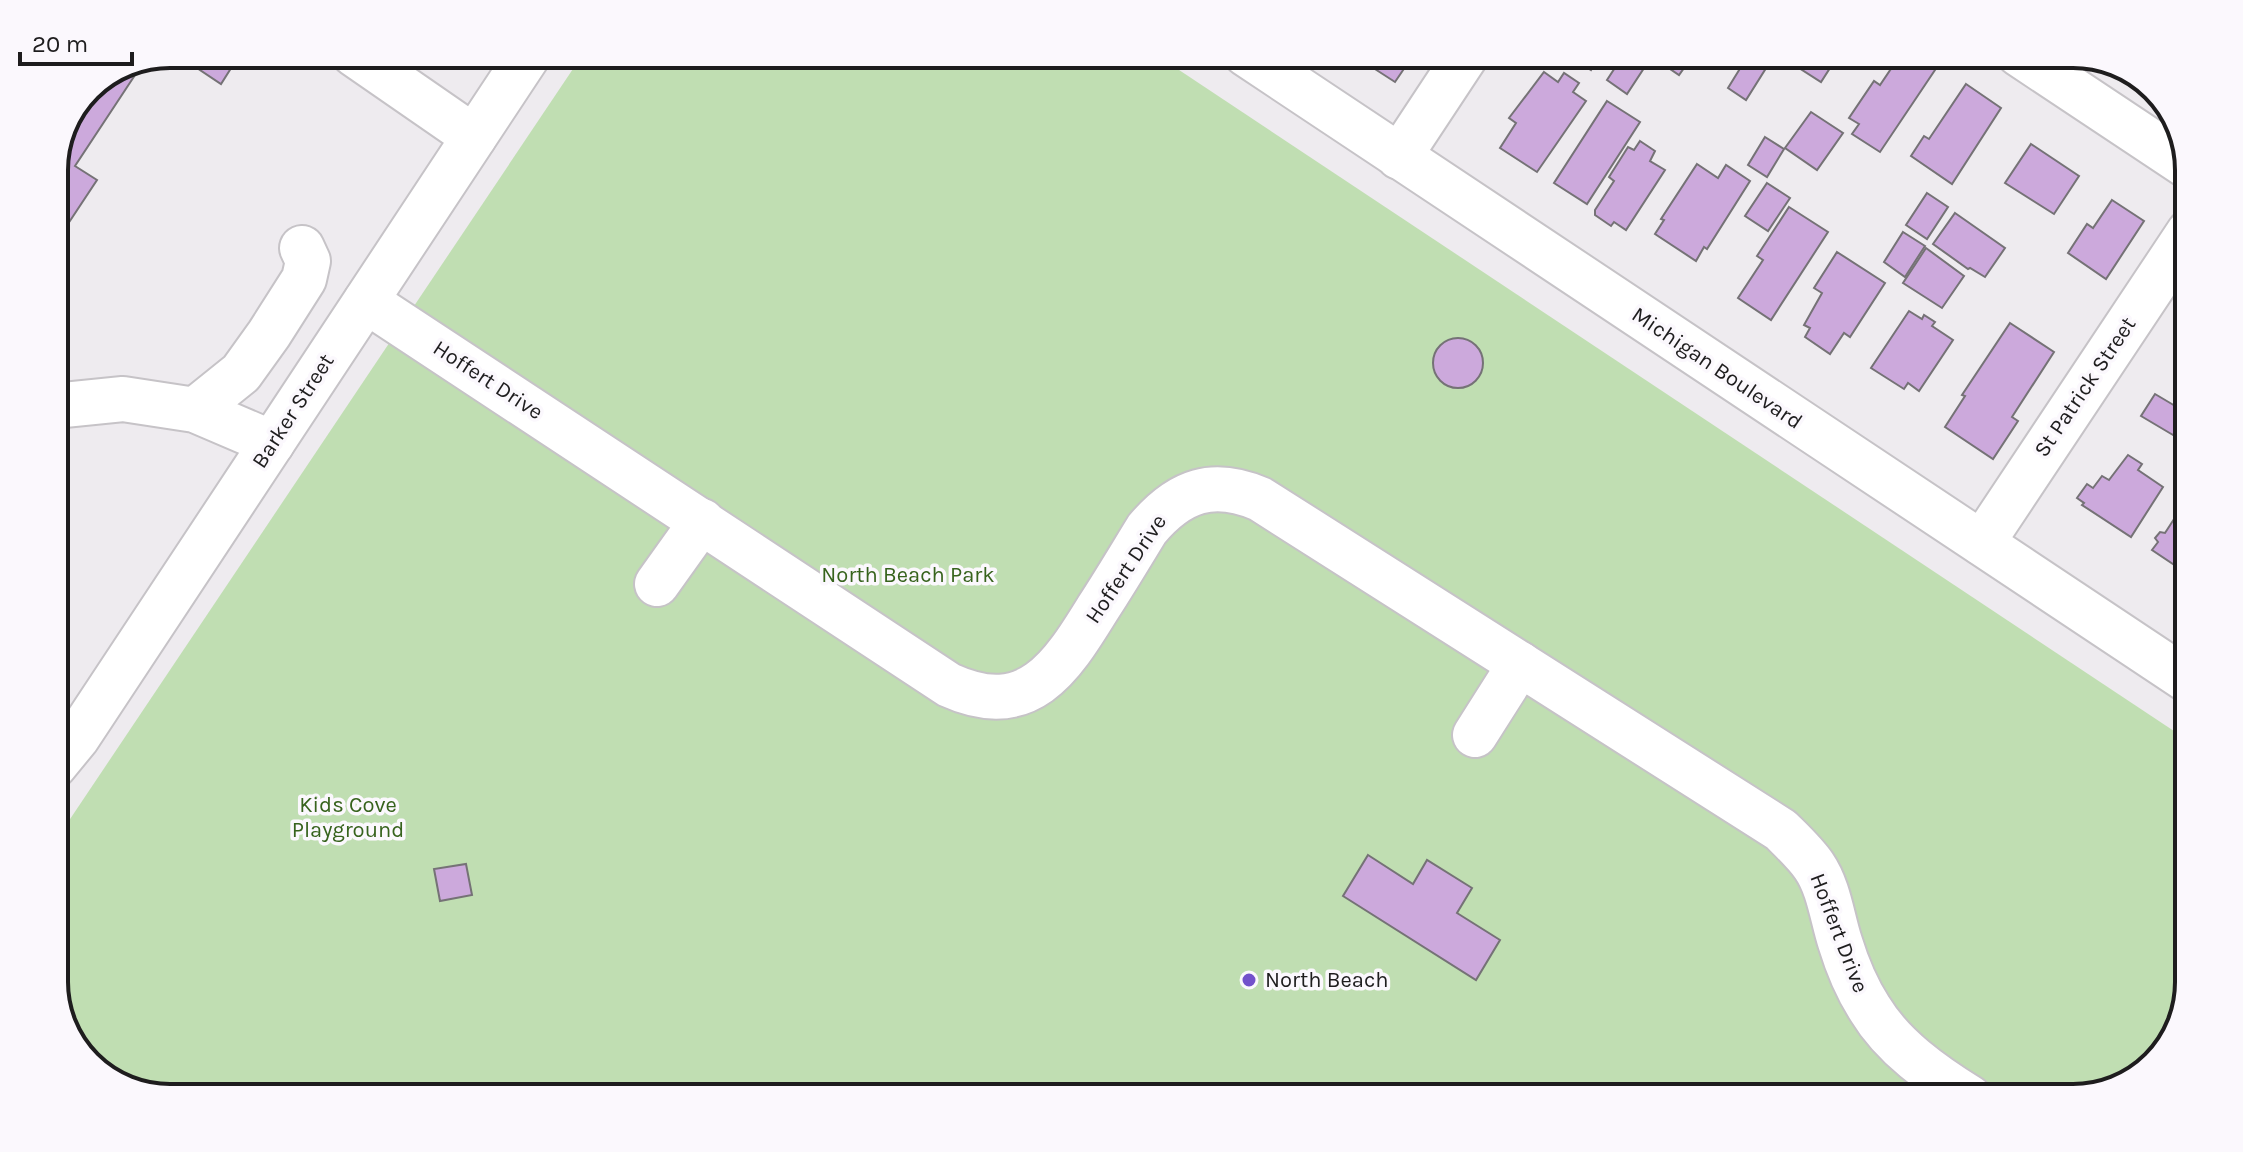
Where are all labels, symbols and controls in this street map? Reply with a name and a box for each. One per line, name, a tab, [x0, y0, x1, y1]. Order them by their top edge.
scale bar	[20, 16, 132, 66]
text: 20 m	[32, 30, 88, 58]
street label: Michigan Boulevard	[1627, 301, 1807, 435]
street label: St Patrick Street	[2029, 312, 2141, 462]
street label: Hoffert Drive	[428, 335, 548, 425]
street label: Barker Street	[246, 349, 340, 473]
street label: Hoffert Drive	[1080, 510, 1172, 628]
park label: North Beach Park	[821, 562, 995, 588]
park label: Kids Cove Playground	[292, 792, 404, 843]
street label: Hoffert Drive	[1804, 870, 1874, 996]
place label: North Beach	[1265, 967, 1389, 993]
marker: North Beach	[1240, 971, 1258, 989]

